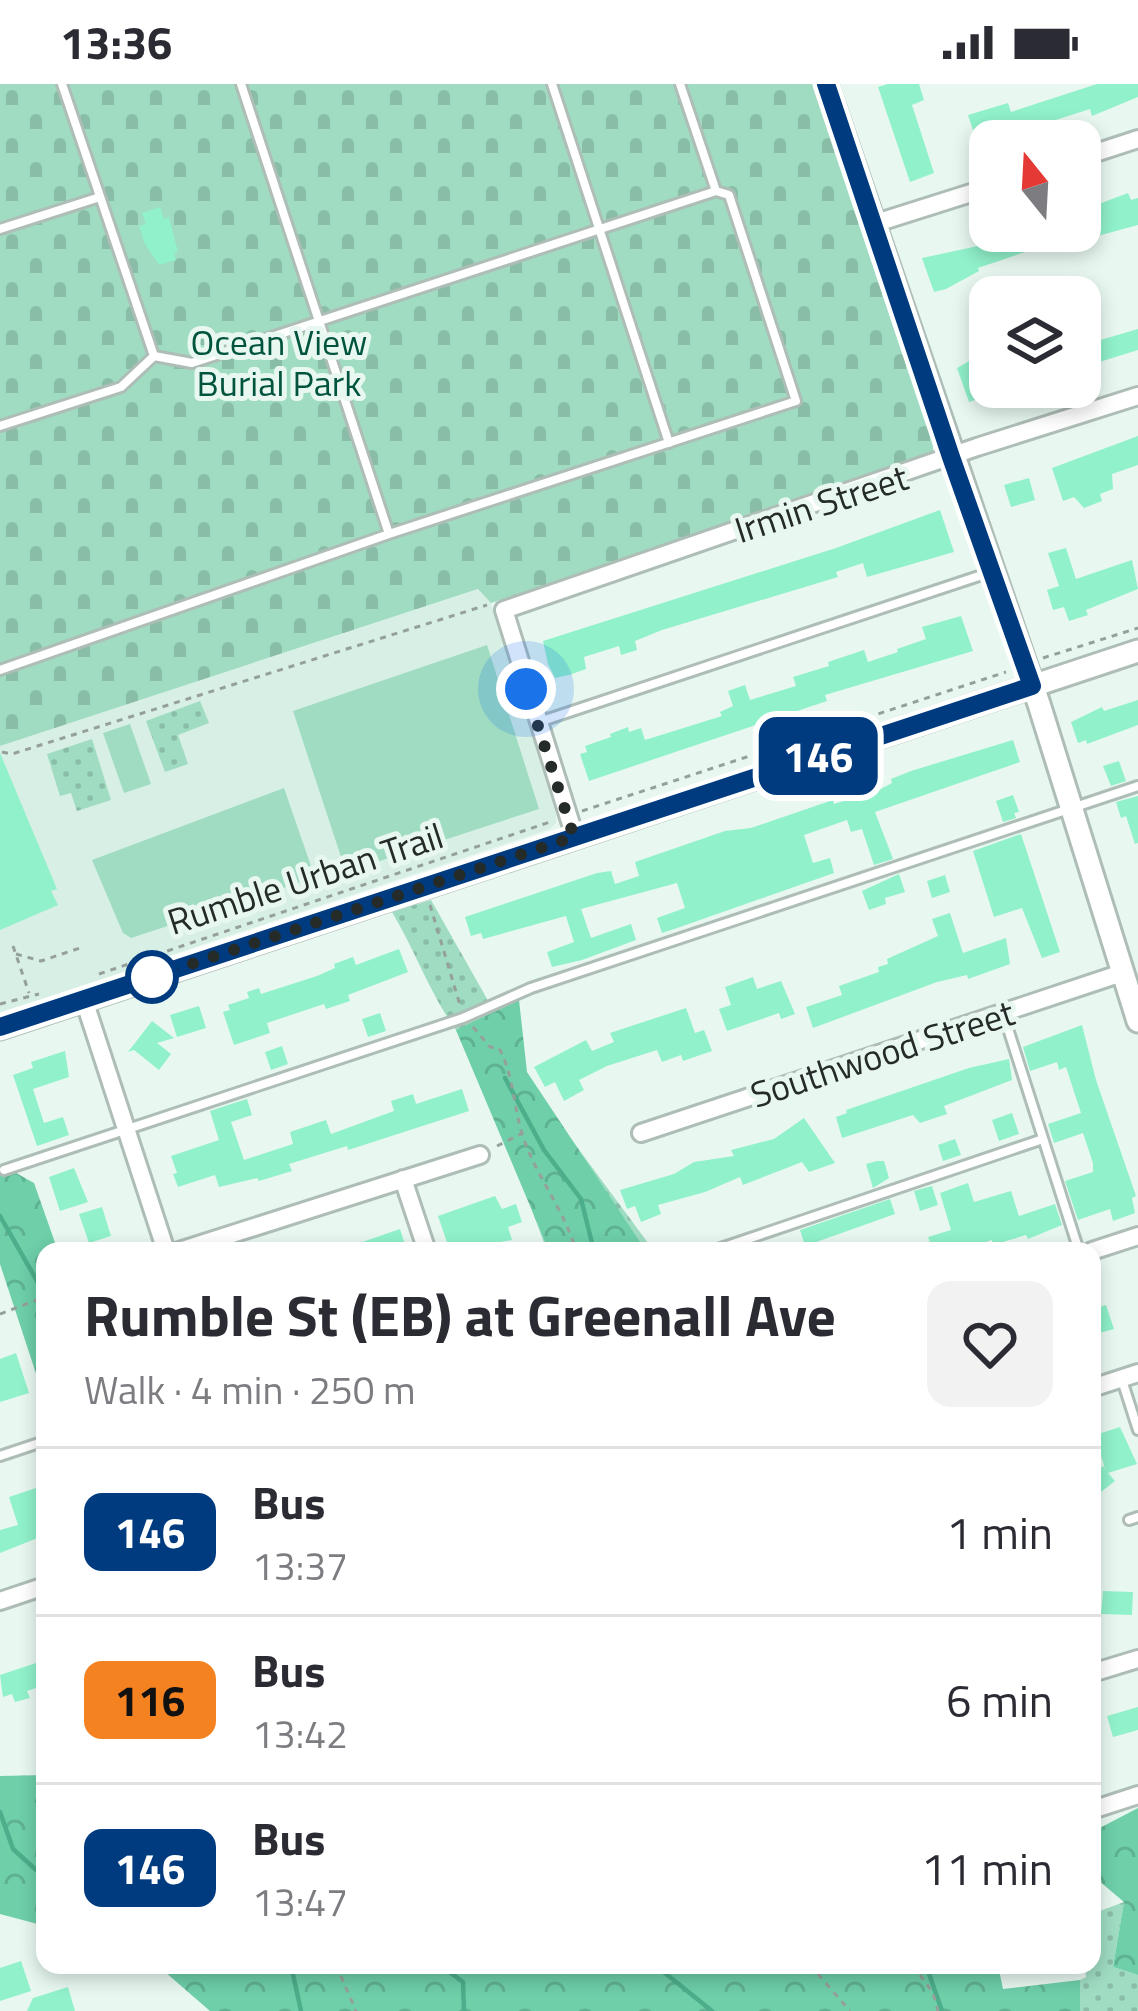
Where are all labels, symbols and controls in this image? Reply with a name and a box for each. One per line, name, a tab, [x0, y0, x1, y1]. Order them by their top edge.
text: 13:36	[60, 8, 172, 76]
north arrow	[969, 120, 1101, 252]
map controls	[969, 120, 1101, 408]
button: layers	[969, 276, 1101, 408]
park label: Ocean View Burial Park	[191, 314, 367, 410]
street label: Irmin Street	[727, 449, 915, 557]
your location	[496, 659, 556, 719]
line badge: 146	[749, 717, 887, 795]
text: 146	[783, 724, 853, 788]
street label: Rumble Urban Trail	[160, 807, 450, 949]
unlabelled marker	[127, 952, 177, 1002]
street label: Southwood Street	[743, 984, 1021, 1122]
text: Rumble St (EB) at Greenall Ave	[84, 1271, 836, 1358]
button: heart	[927, 1281, 1053, 1407]
text: Walk · 4 min · 250 m	[84, 1360, 416, 1419]
text: Bus	[252, 1468, 326, 1536]
text: 1 min	[946, 1498, 1053, 1566]
text: 146	[115, 1500, 185, 1564]
text: 13:37	[252, 1536, 348, 1595]
text: Bus	[252, 1636, 326, 1704]
text: 6 min	[946, 1666, 1053, 1734]
text: 116	[115, 1668, 185, 1732]
text: 13:42	[252, 1704, 348, 1763]
text: Bus	[252, 1804, 326, 1872]
text: 11 min	[921, 1834, 1053, 1902]
text: 146	[115, 1836, 185, 1900]
text: 13:47	[252, 1872, 348, 1931]

